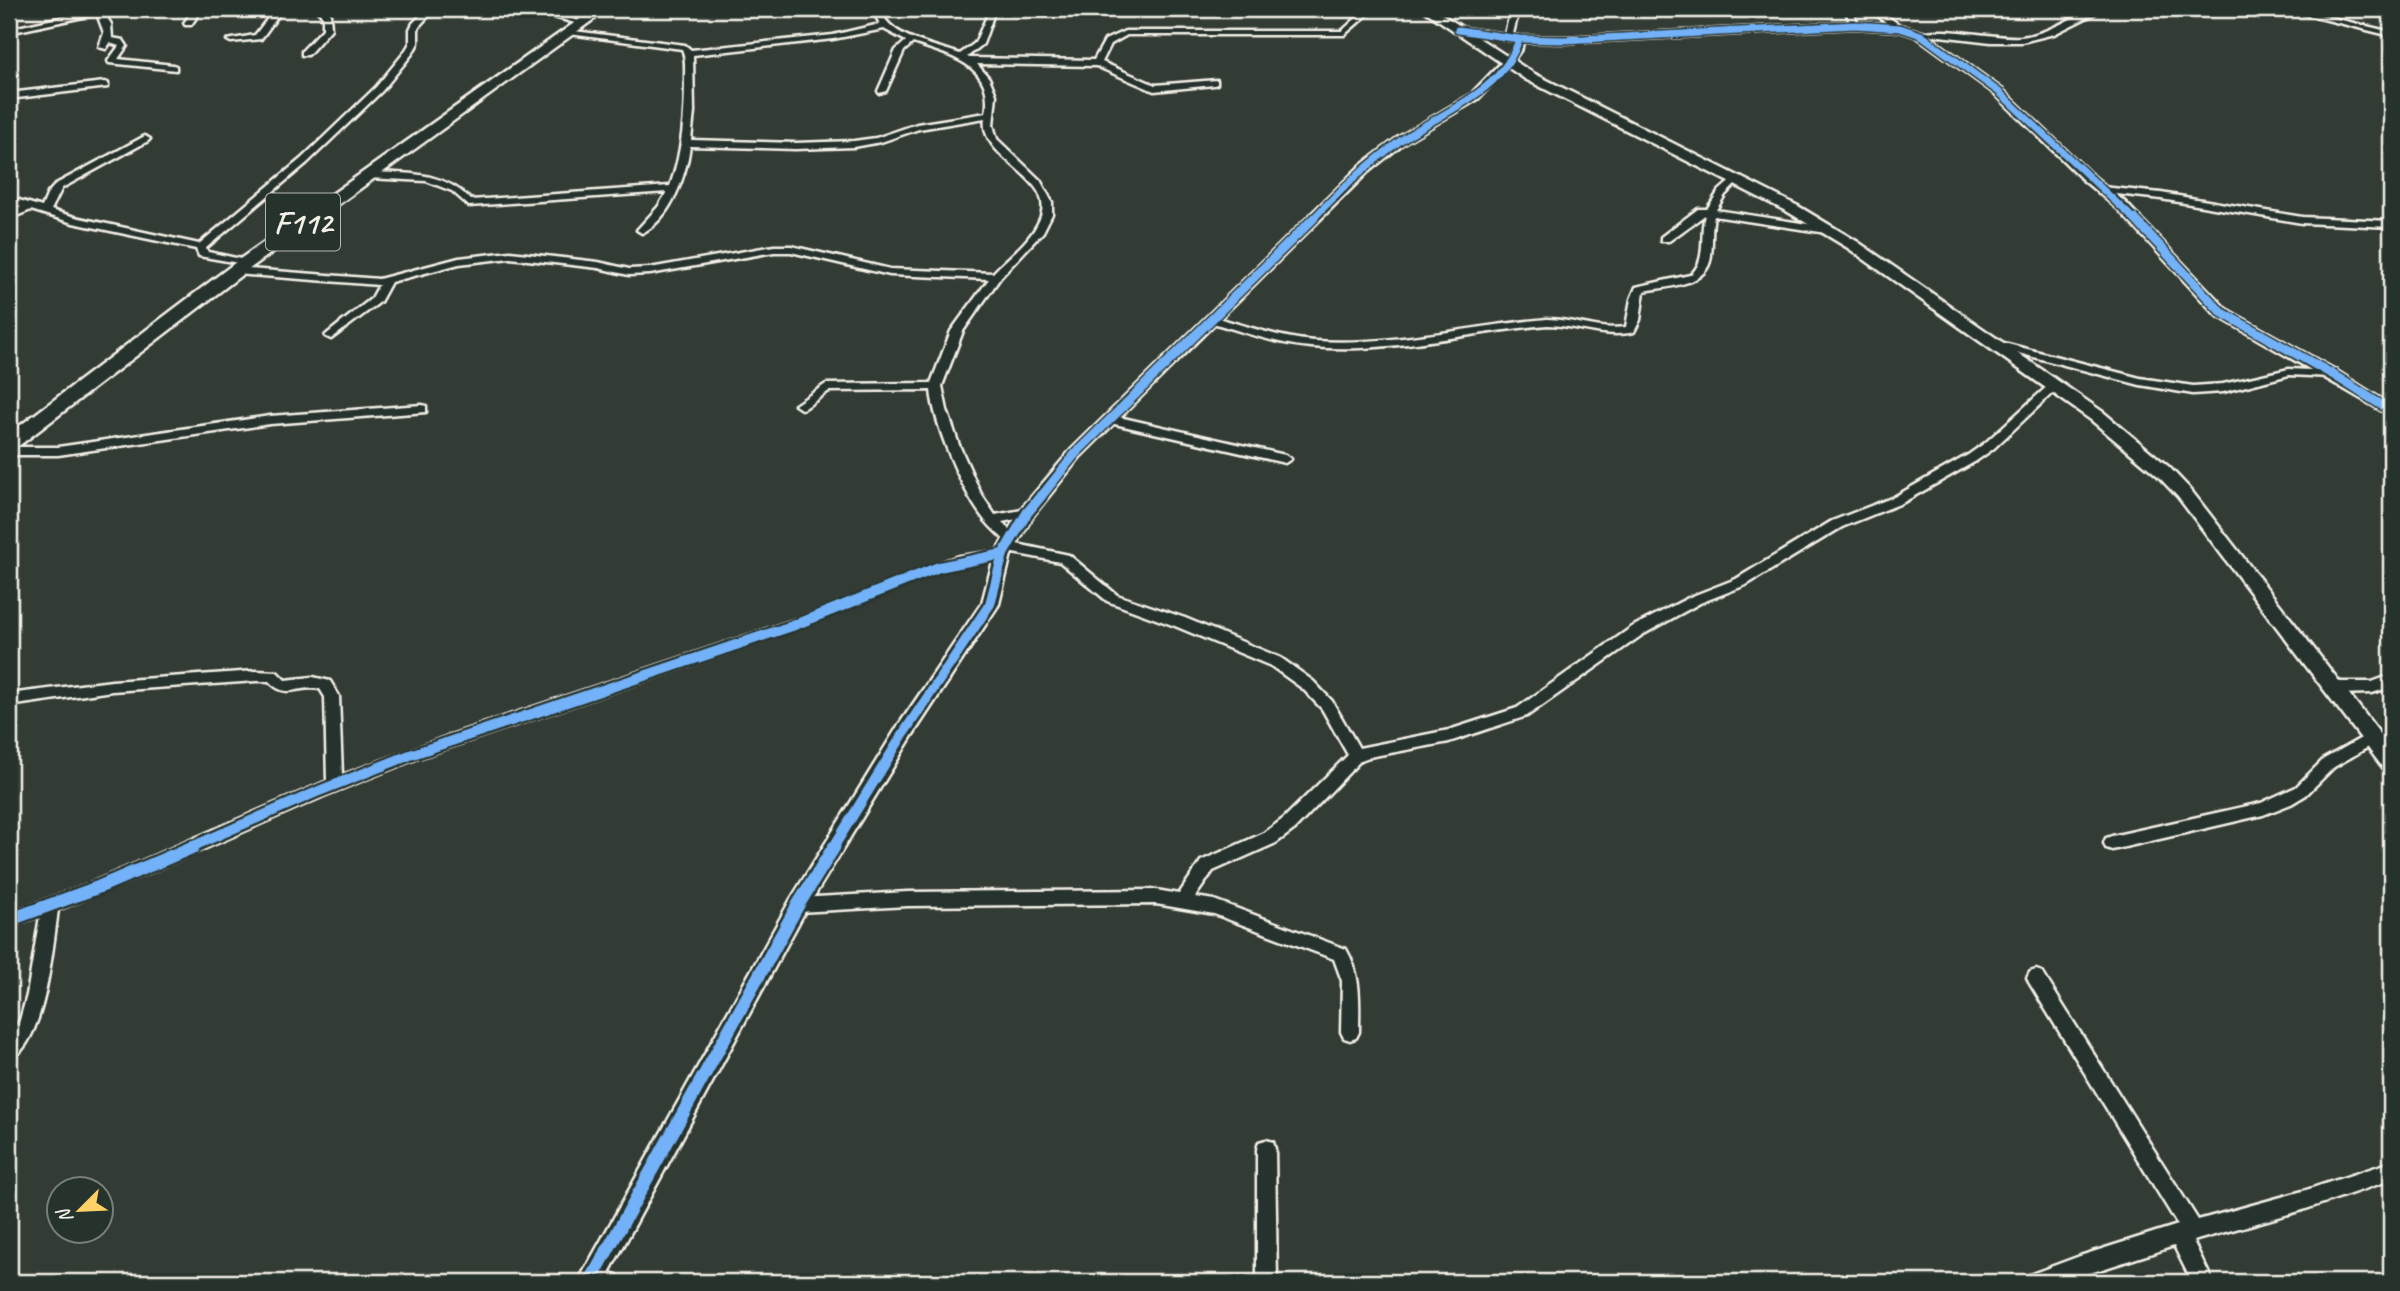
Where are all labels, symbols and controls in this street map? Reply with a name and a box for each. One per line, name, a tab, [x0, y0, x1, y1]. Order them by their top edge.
road number: F112	[266, 194, 340, 250]
north arrow	[46, 1176, 116, 1246]
text: N	[51, 1203, 79, 1227]

